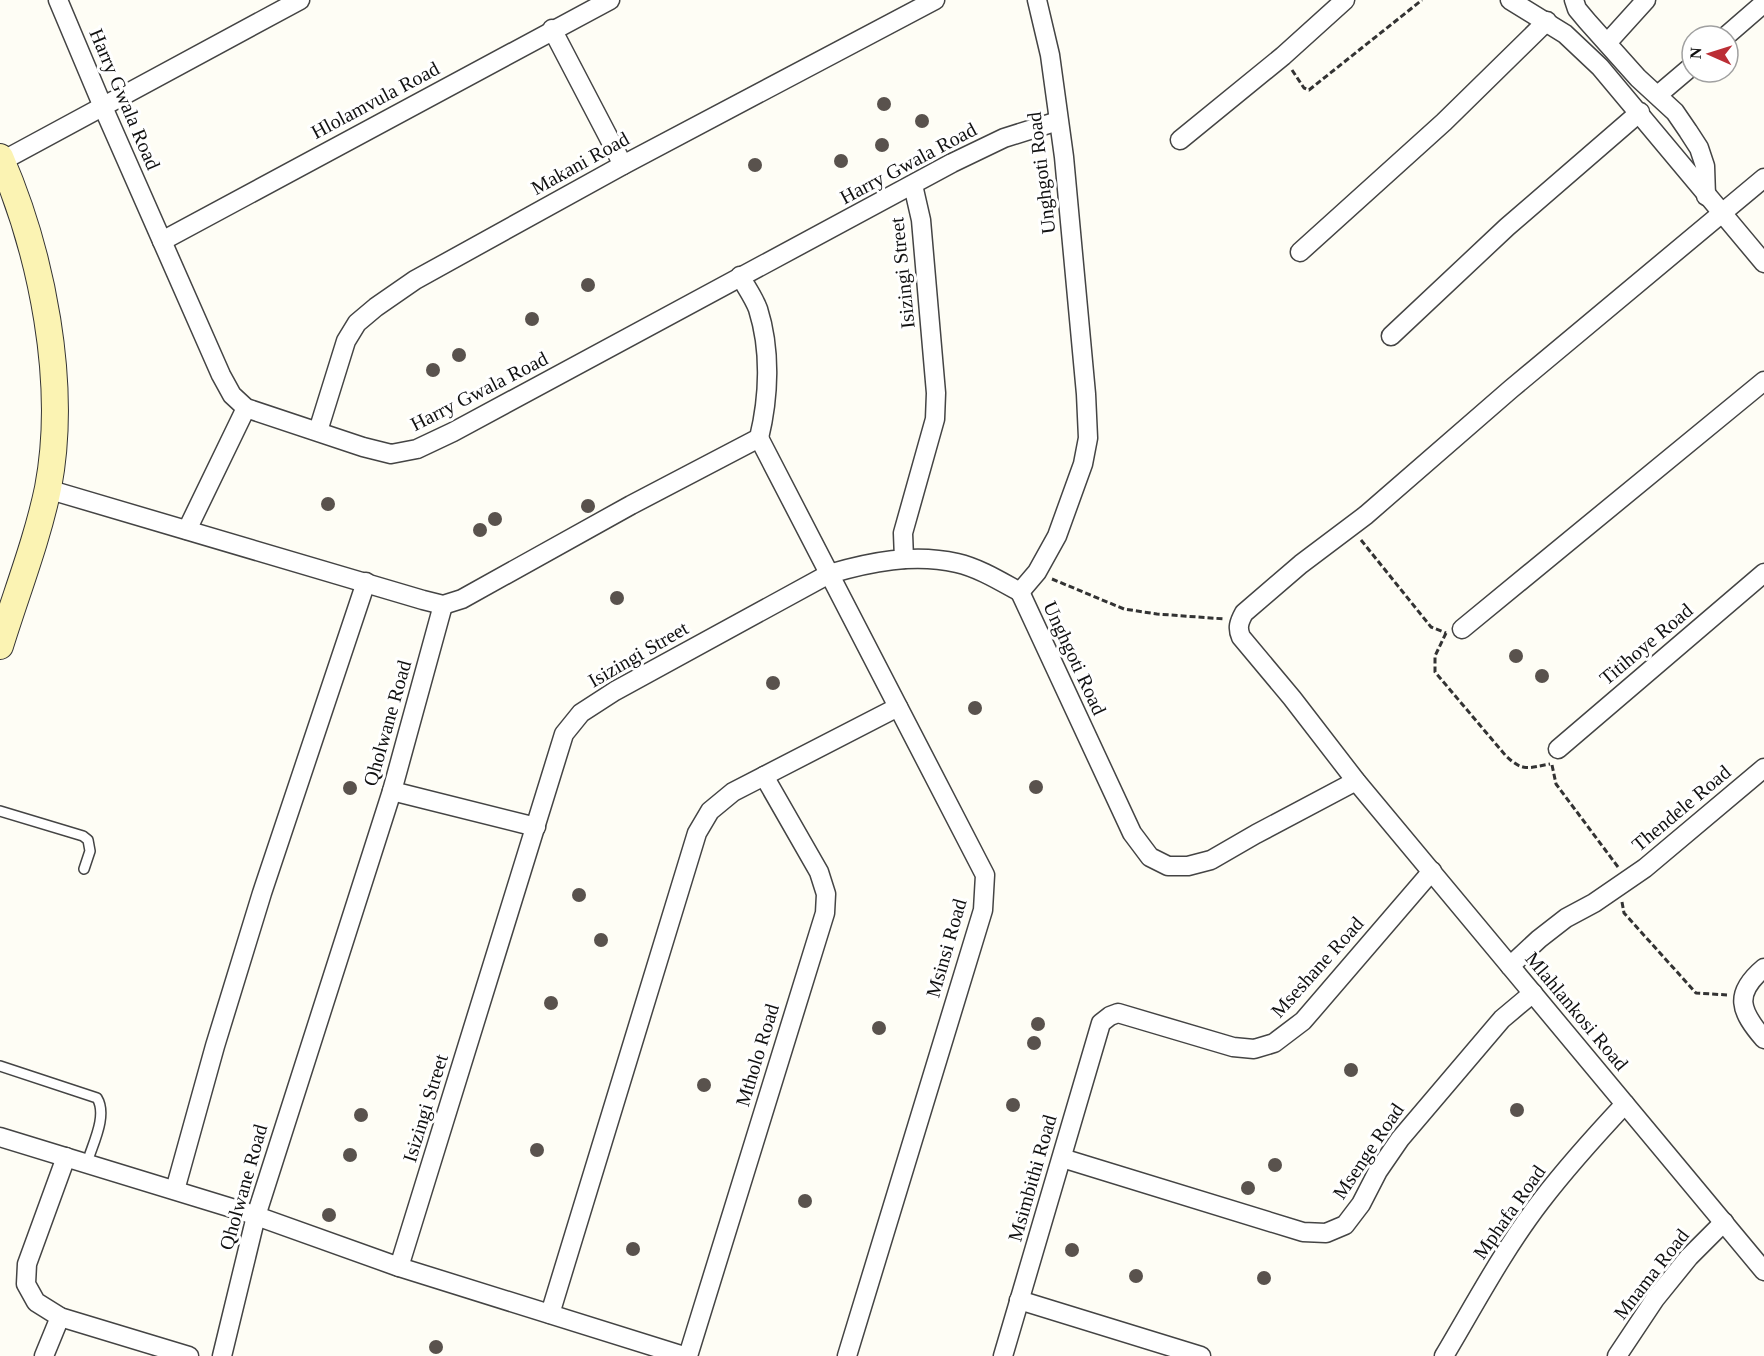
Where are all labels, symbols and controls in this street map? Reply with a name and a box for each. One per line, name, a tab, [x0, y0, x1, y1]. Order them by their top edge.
north arrow	[1680, 24, 1740, 84]
street label: Harry Gwala Road	[84, 25, 165, 173]
text: N	[1687, 47, 1704, 59]
street label: Hlolamvula Road	[307, 57, 443, 143]
street label: Unghgoti Road	[1023, 111, 1060, 235]
street label: Harry Gwala Road	[836, 118, 980, 209]
street label: Makani Road	[527, 127, 633, 199]
street label: Isizingi Street	[885, 216, 920, 330]
street label: Harry Gwala Road	[407, 347, 552, 436]
street label: Unghgoti Road	[1038, 598, 1111, 719]
street label: Titihoye Road	[1595, 599, 1697, 690]
street label: Isizingi Street	[584, 616, 693, 692]
street label: Qholwane Road	[359, 658, 415, 788]
street label: Thendele Road	[1627, 760, 1735, 856]
street label: Msinsi Road	[921, 896, 971, 1000]
street label: Mseshane Road	[1266, 912, 1368, 1022]
street label: Mlahlankosi Road	[1521, 948, 1633, 1074]
street label: Mtholo Road	[731, 1001, 783, 1109]
street label: Isizingi Street	[398, 1051, 453, 1165]
street label: Msenge Road	[1328, 1099, 1409, 1204]
street label: Msimbithi Road	[1003, 1112, 1061, 1244]
street label: Qholwane Road	[215, 1122, 271, 1252]
street label: Mphafa Road	[1469, 1161, 1550, 1264]
street label: Mnama Road	[1609, 1225, 1693, 1323]

